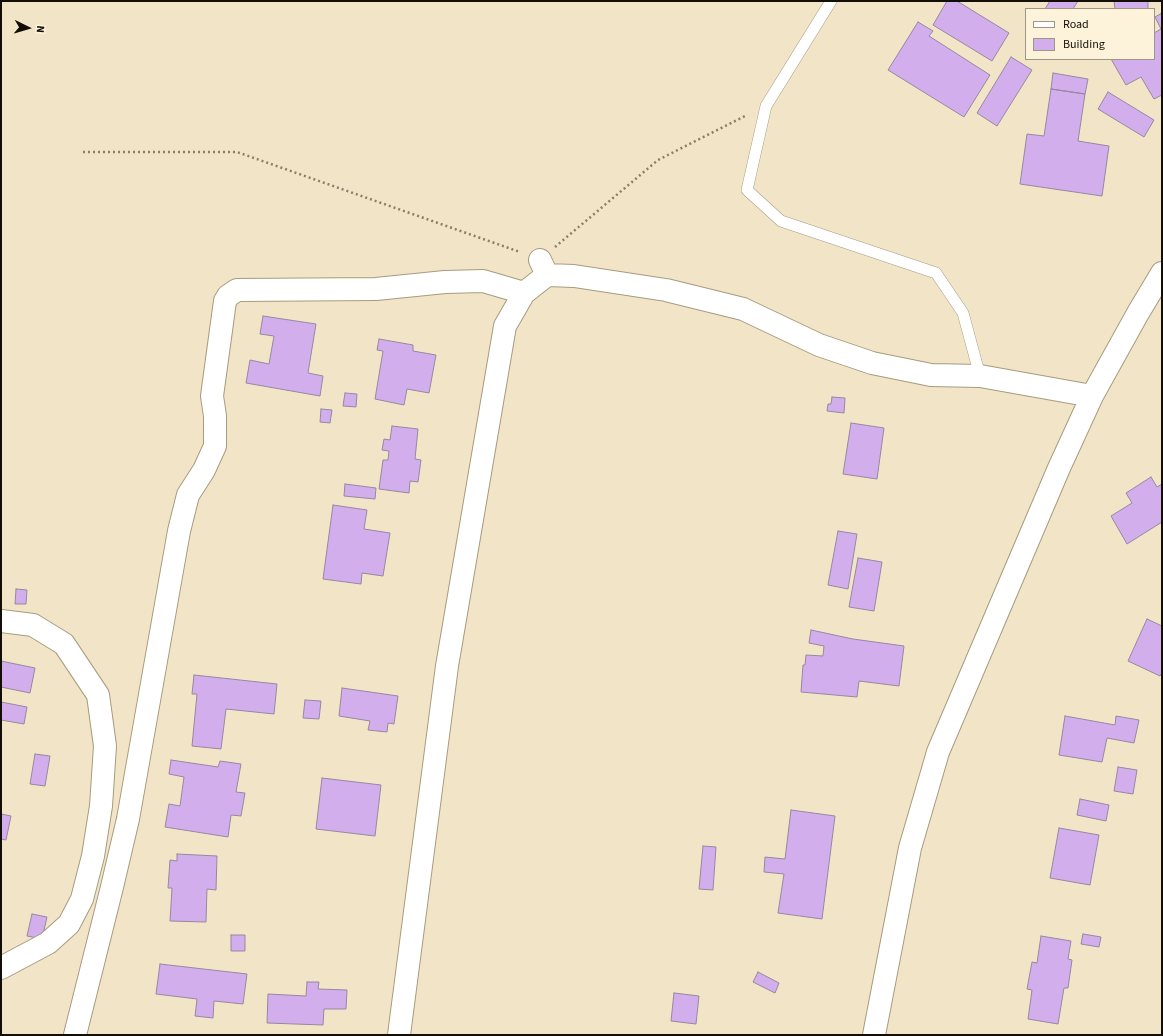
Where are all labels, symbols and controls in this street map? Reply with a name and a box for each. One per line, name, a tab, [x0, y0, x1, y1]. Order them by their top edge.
north arrow	[8, 8, 48, 48]
legend	[1025, 8, 1155, 60]
text: Road	[1063, 16, 1089, 33]
text: N	[33, 25, 48, 33]
text: Building	[1063, 36, 1105, 53]

